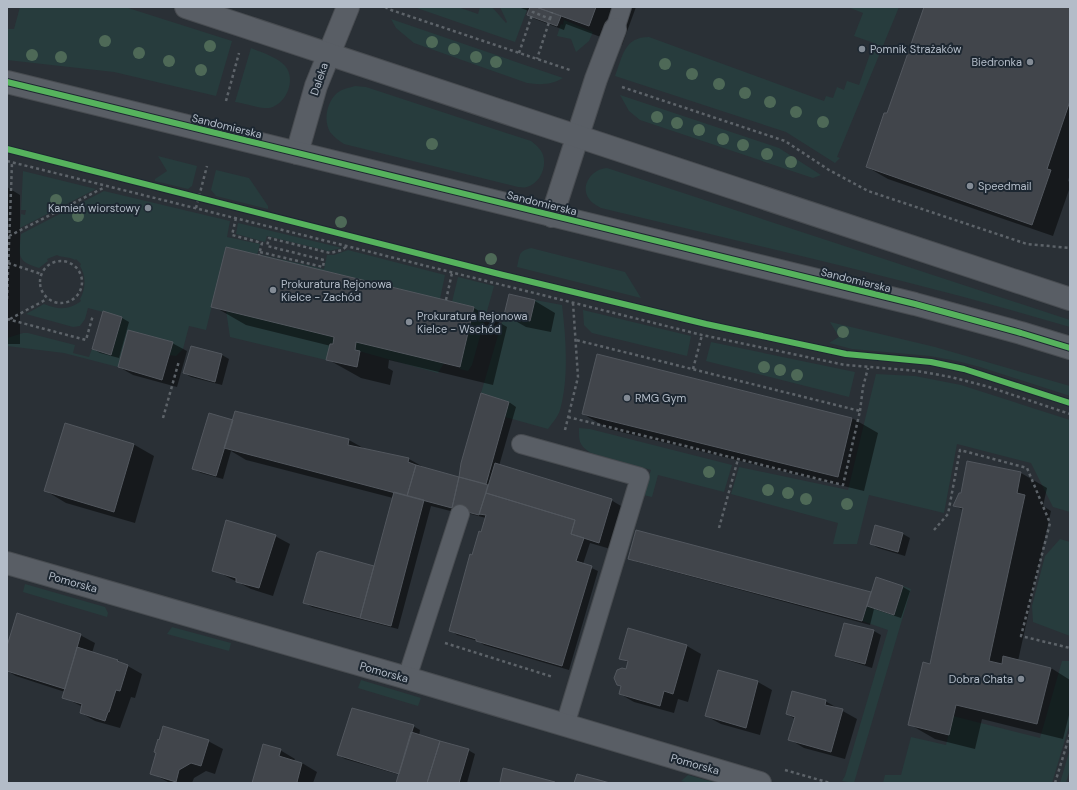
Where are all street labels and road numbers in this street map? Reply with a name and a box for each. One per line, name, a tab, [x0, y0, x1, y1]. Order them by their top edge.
street label: Daleka	[307, 61, 331, 97]
street label: Sandomierska	[190, 111, 264, 141]
street label: Sandomierska	[505, 188, 579, 218]
street label: Sandomierska	[819, 265, 893, 295]
street label: Pomorska	[47, 568, 99, 596]
street label: Pomorska	[358, 658, 410, 686]
street label: Pomorska	[669, 750, 721, 778]

